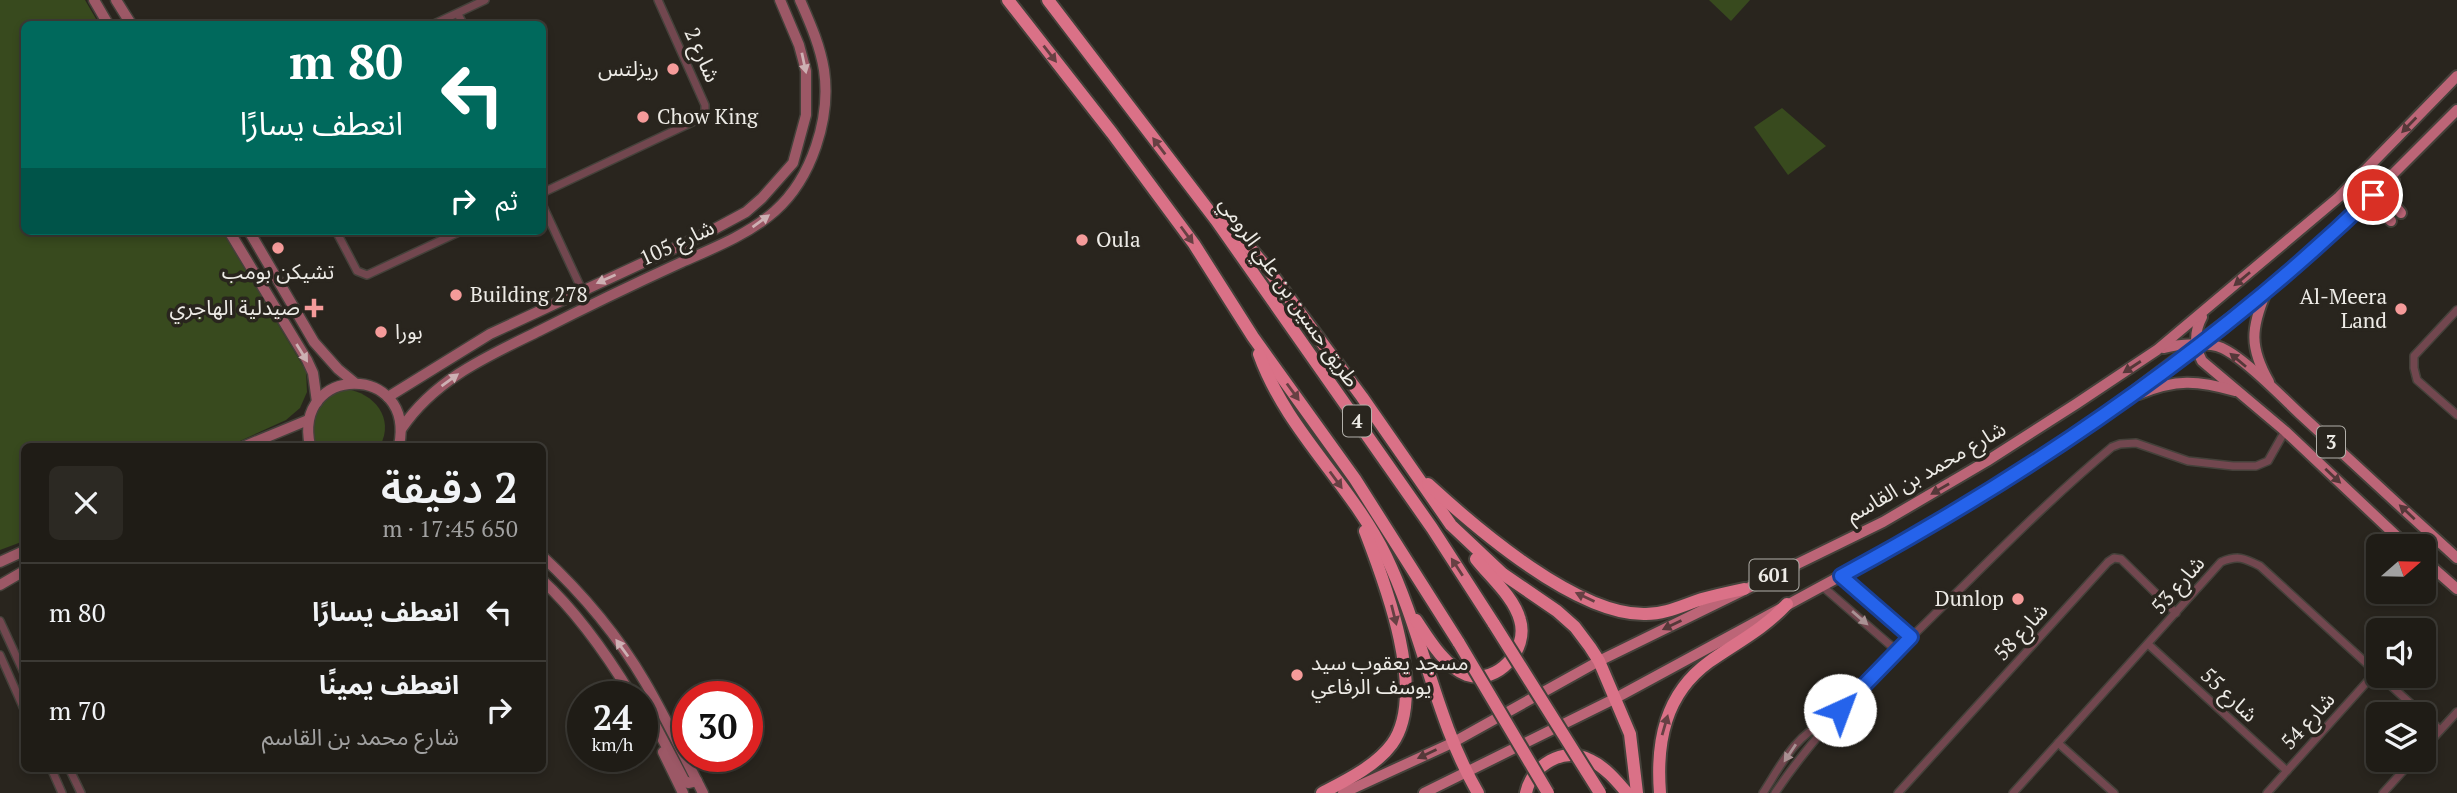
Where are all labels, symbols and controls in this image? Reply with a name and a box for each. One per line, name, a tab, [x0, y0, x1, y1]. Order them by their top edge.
street label: شارع 2	[677, 23, 727, 87]
text: 80 m	[289, 28, 403, 93]
one-way arrow	[1042, 44, 1057, 62]
icon: left	[427, 49, 518, 140]
one-way arrow	[798, 53, 809, 75]
place label: ريزلتس	[598, 54, 659, 82]
marker: ريزلتس	[665, 61, 681, 77]
text: انعطف يسارًا	[240, 102, 403, 144]
place label: Chow King	[657, 102, 759, 130]
marker: Chow King	[635, 109, 651, 125]
one-way arrow	[2402, 116, 2418, 133]
one-way arrow	[1153, 137, 1167, 155]
pin	[2343, 165, 2403, 225]
icon: arrive	[2354, 176, 2392, 214]
icon: right	[444, 182, 482, 220]
text: ثم	[496, 183, 518, 217]
street label: طريق حسين بن علي الرومي	[1211, 190, 1366, 394]
street label: شارع 105	[635, 213, 719, 273]
one-way arrow	[752, 214, 770, 228]
place label: Oula	[1096, 225, 1141, 253]
one-way arrow	[1180, 226, 1194, 244]
marker: Oula	[1074, 232, 1090, 248]
marker: تشيكن بومب	[270, 240, 286, 256]
place label: تشيكن بومب	[222, 257, 334, 285]
one-way arrow	[2234, 271, 2251, 286]
one-way arrow	[595, 274, 616, 285]
place label: Building 278	[470, 280, 588, 308]
place label: Al-Meera Land	[2299, 282, 2387, 334]
marker: Building 278	[448, 287, 464, 303]
place label: صيدلية الهاجري	[170, 293, 300, 324]
marker: صيدلية الهاجري	[306, 300, 322, 316]
marker: Al-Meera Land	[2393, 301, 2409, 317]
place label: بورا	[395, 317, 423, 345]
marker: بورا	[373, 324, 389, 340]
one-way arrow	[296, 343, 309, 362]
one-way arrow	[2229, 352, 2247, 367]
one-way arrow	[2123, 360, 2141, 374]
one-way arrow	[440, 372, 458, 387]
one-way arrow	[1286, 383, 1300, 401]
road number: 4	[1343, 406, 1371, 436]
street label: شارع محمد بن القاسم	[1840, 414, 2012, 530]
road number: 3	[2317, 426, 2345, 458]
text: 2 دقيقة	[381, 459, 518, 515]
button: close	[49, 466, 123, 540]
one-way arrow	[2324, 468, 2342, 484]
one-way arrow	[1329, 471, 1343, 489]
one-way arrow	[1930, 482, 1949, 495]
one-way arrow	[2399, 505, 2416, 521]
text: 650 m · 17:45	[383, 513, 518, 544]
north arrow	[2366, 534, 2436, 604]
map controls	[2366, 534, 2436, 772]
street label: شارع 53	[2144, 549, 2212, 621]
one-way arrow	[1451, 557, 1464, 577]
road number: 601	[1750, 560, 1798, 590]
place label: Dunlop	[1935, 584, 2004, 612]
one-way arrow	[1575, 591, 1595, 603]
marker: Dunlop	[2010, 591, 2026, 607]
icon: left	[480, 593, 518, 631]
text: انعطف يسارًا	[312, 594, 459, 628]
text: 80 m	[49, 595, 106, 629]
street label: شارع 58	[1987, 597, 2055, 667]
one-way arrow	[1389, 604, 1400, 626]
one-way arrow	[1851, 610, 1869, 626]
button: sound	[2366, 618, 2436, 688]
one-way arrow	[1662, 620, 1682, 631]
one-way arrow	[615, 639, 629, 657]
place label: مسجد يعقوب سيد يوسف الرفاعي	[1311, 648, 1468, 703]
street label: شارع 55	[2194, 661, 2264, 729]
text: انعطف يمينًا	[319, 667, 459, 701]
marker: مسجد يعقوب سيد يوسف الرفاعي	[1289, 667, 1305, 683]
position arrow	[1803, 673, 1877, 747]
speed limit sign: 30	[672, 681, 763, 772]
street label: شارع 54	[2274, 686, 2342, 756]
icon: right	[480, 691, 518, 729]
text: 70 m	[49, 693, 106, 727]
text: 24	[593, 694, 632, 740]
button: layers	[2366, 702, 2436, 772]
one-way arrow	[1660, 715, 1670, 736]
text: شارع محمد بن القاسم	[262, 721, 459, 752]
text: km/h	[592, 732, 633, 756]
one-way arrow	[1783, 744, 1797, 762]
one-way arrow	[1417, 748, 1437, 760]

